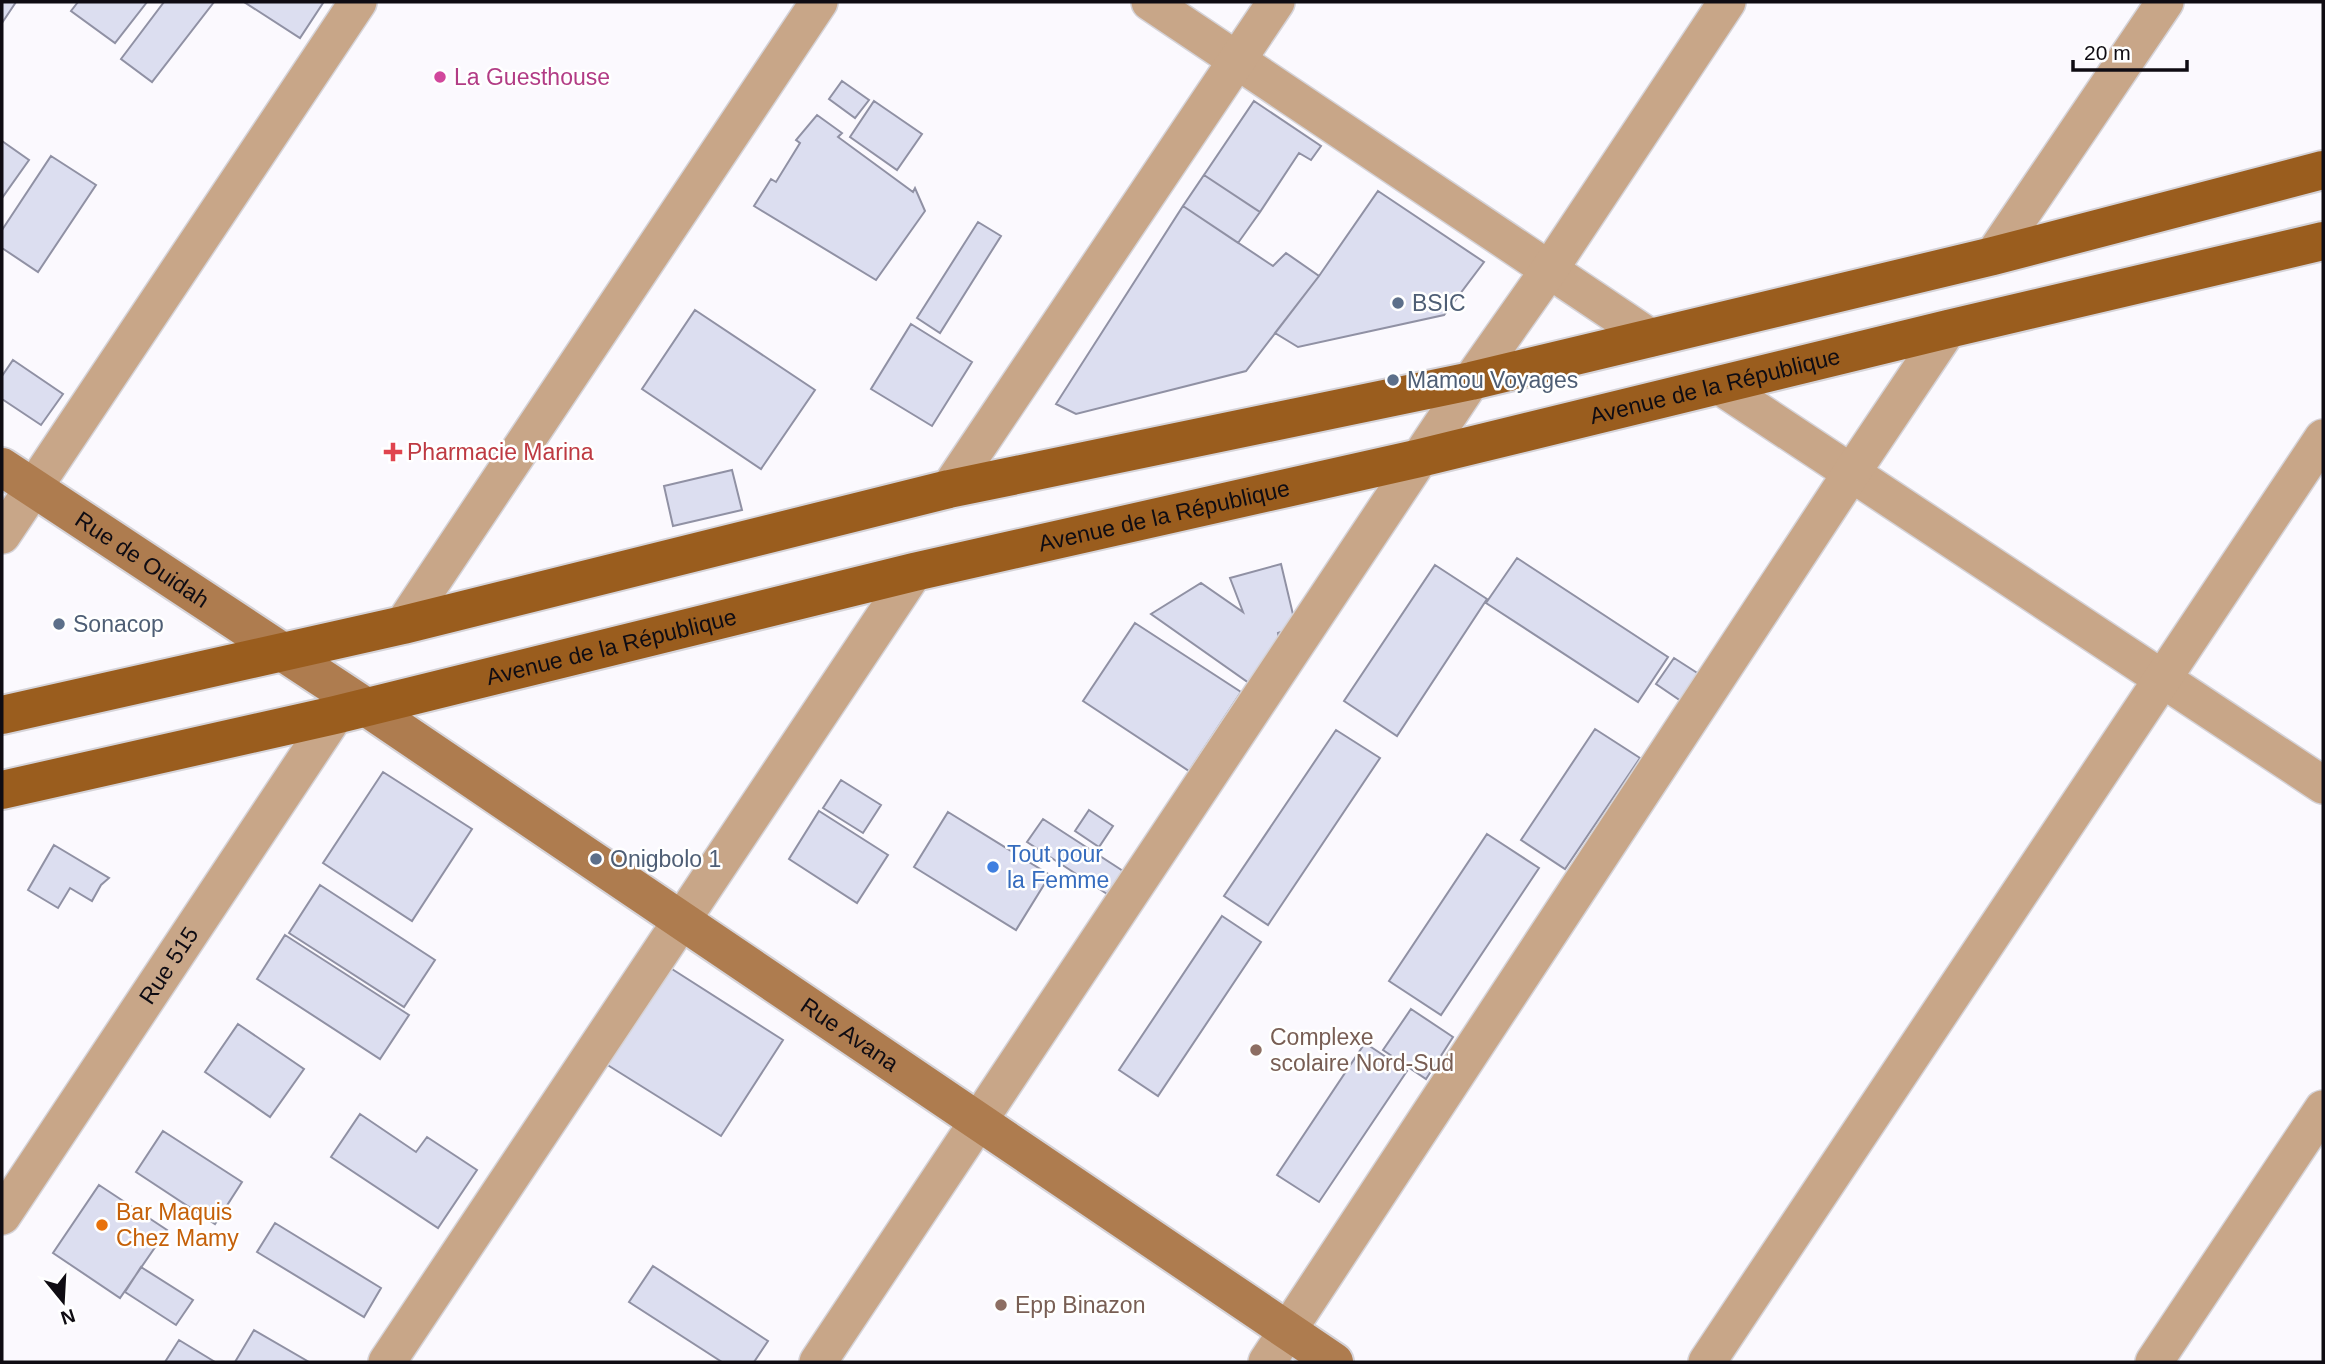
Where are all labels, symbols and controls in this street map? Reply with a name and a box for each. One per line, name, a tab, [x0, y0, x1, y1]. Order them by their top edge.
scale bar	[2073, 28, 2187, 72]
text: 20 m	[2084, 41, 2131, 64]
place label: La Guesthouse	[454, 64, 610, 90]
marker: La Guesthouse	[432, 69, 448, 85]
place label: BSIC	[1412, 290, 1466, 316]
marker: BSIC	[1390, 295, 1406, 311]
street label: Avenue de la République	[1587, 343, 1843, 429]
place label: Mamou Voyages	[1407, 367, 1578, 393]
marker: Mamou Voyages	[1385, 372, 1401, 388]
place label: Pharmacie Marina	[407, 439, 594, 465]
marker: Pharmacie Marina	[385, 444, 401, 460]
street label: Avenue de la République	[1036, 475, 1292, 557]
street label: Rue de Ouidah	[70, 506, 214, 613]
street label: Avenue de la République	[484, 603, 739, 690]
place label: Sonacop	[73, 611, 164, 637]
marker: Sonacop	[51, 616, 67, 632]
place label: Tout pour la Femme	[1007, 841, 1109, 893]
place label: Onigbolo 1	[610, 846, 721, 872]
marker: Onigbolo 1	[588, 851, 604, 867]
marker: Tout pour la Femme	[985, 859, 1001, 875]
street label: Rue 515	[134, 922, 204, 1009]
street label: Rue Avana	[796, 992, 904, 1077]
place label: Complexe scolaire Nord-Sud	[1270, 1024, 1454, 1076]
marker: Complexe scolaire Nord-Sud	[1248, 1042, 1264, 1058]
place label: Bar Maquis Chez Mamy	[116, 1199, 239, 1251]
marker: Bar Maquis Chez Mamy	[94, 1217, 110, 1233]
north arrow	[28, 1266, 98, 1336]
place label: Epp Binazon	[1015, 1292, 1145, 1318]
marker: Epp Binazon	[993, 1297, 1009, 1313]
text: N	[58, 1305, 78, 1329]

